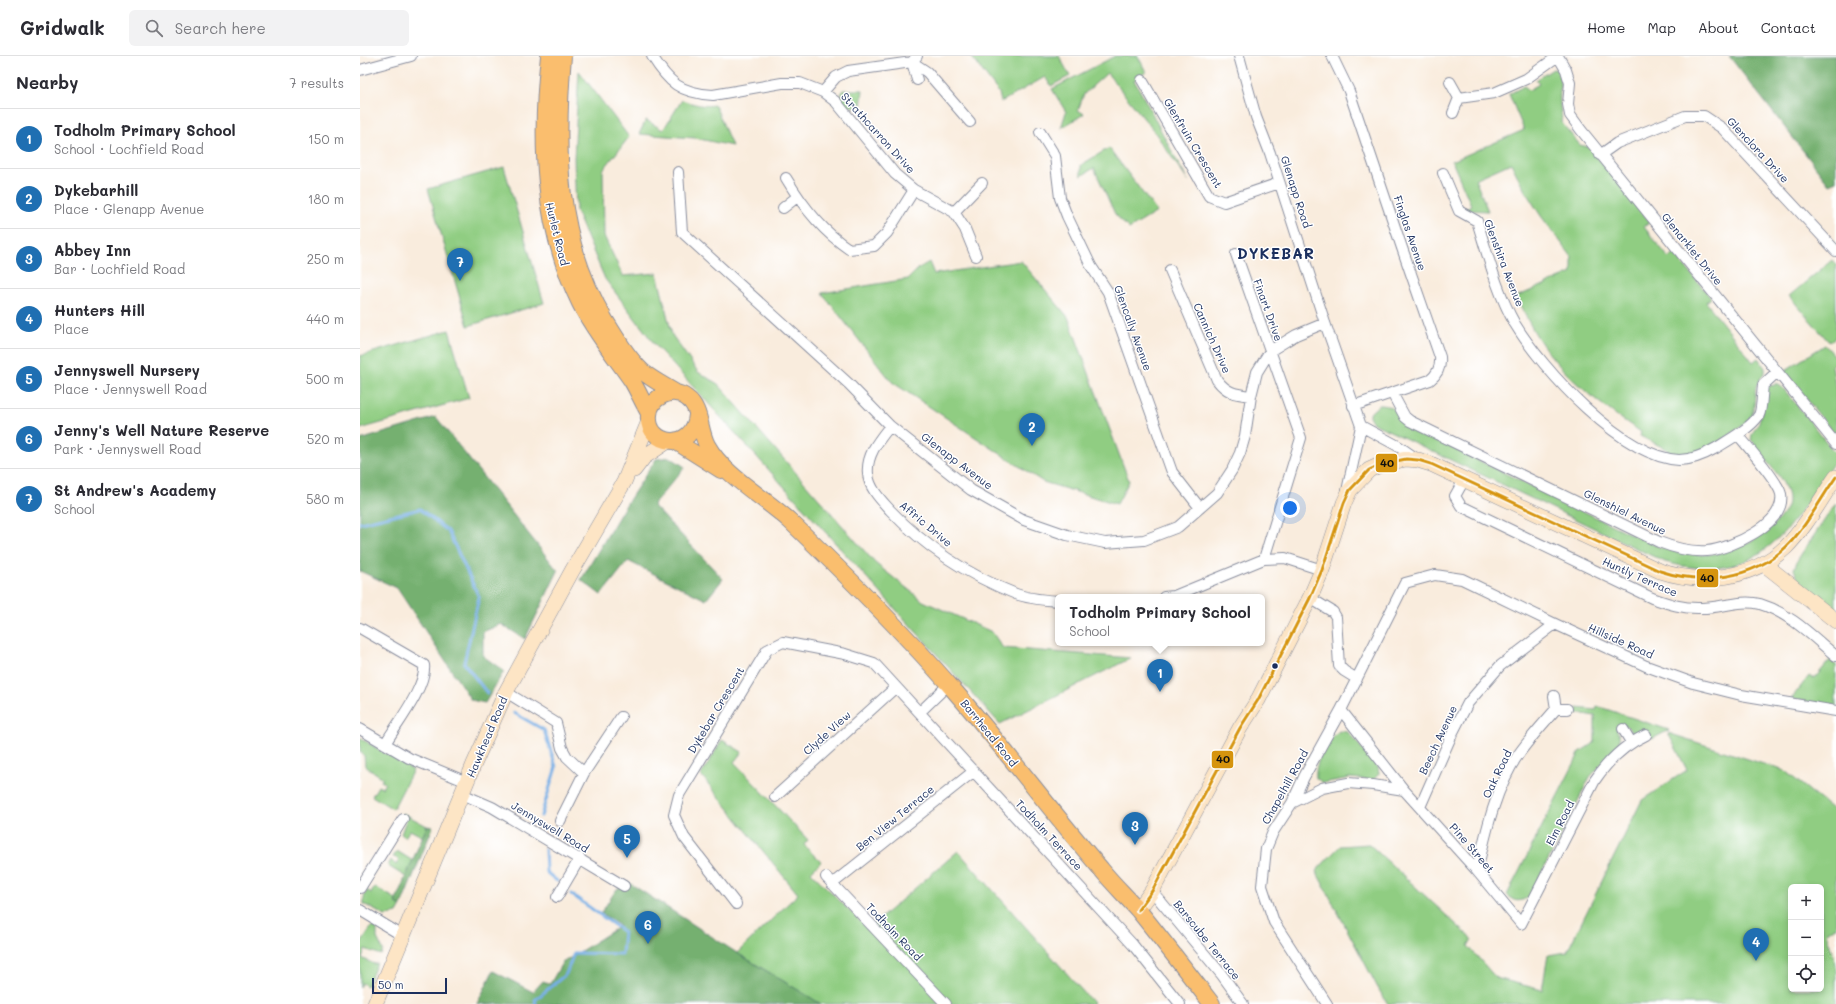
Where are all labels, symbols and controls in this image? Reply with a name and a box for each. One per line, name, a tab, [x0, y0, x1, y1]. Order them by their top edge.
search box	[129, 10, 409, 46]
text: Gridwalk	[20, 15, 105, 40]
icon: search	[143, 17, 165, 39]
text: Search here	[175, 18, 266, 38]
text: Home	[1587, 18, 1625, 37]
text: Map	[1647, 18, 1676, 37]
text: About	[1698, 18, 1739, 37]
text: Contact	[1761, 18, 1816, 37]
text: Nearby	[16, 71, 78, 93]
text: 7 results	[289, 74, 344, 91]
street label: Strathcarron Drive	[838, 89, 919, 176]
street label: Glenfruin Crescent	[1161, 95, 1226, 191]
street label: Glenclora Drive	[1724, 114, 1793, 186]
text: Todholm Primary School	[54, 120, 236, 140]
text: 1	[26, 130, 32, 147]
text: 150 m	[308, 130, 344, 147]
text: School · Lochfield Road	[54, 140, 204, 157]
street label: Glenapp Road	[1278, 154, 1315, 230]
text: Dykebarhill	[54, 180, 138, 200]
text: 2	[25, 190, 33, 207]
text: 180 m	[308, 190, 344, 207]
street label: Finglas Avenue	[1391, 193, 1430, 273]
text: Place · Glenapp Avenue	[54, 200, 204, 217]
street label: Hurlet Road	[542, 201, 573, 267]
street label: Glenarklet Drive	[1659, 209, 1726, 288]
street label: Glenshira Avenue	[1481, 217, 1528, 309]
text: Abbey Inn	[54, 240, 131, 260]
district label: DYKEBAR	[1237, 243, 1315, 263]
pin: 7	[447, 248, 473, 281]
text: 3	[25, 250, 33, 267]
text: 250 m	[307, 250, 344, 267]
text: Bar · Lochfield Road	[54, 260, 185, 277]
street label: Finart Drive	[1250, 277, 1287, 343]
street label: Glencally Avenue	[1111, 283, 1156, 373]
text: Hunters Hill	[54, 300, 145, 320]
street label: Cannich Drive	[1190, 300, 1235, 376]
text: 4	[25, 310, 33, 327]
text: 440 m	[306, 310, 344, 327]
text: Place	[54, 320, 89, 337]
text: Jennyswell Nursery	[54, 360, 200, 380]
text: 5	[25, 370, 33, 387]
text: 500 m	[306, 370, 344, 387]
text: Place · Jennyswell Road	[54, 380, 207, 397]
pin: 2	[1019, 413, 1045, 446]
text: Jenny's Well Nature Reserve	[54, 420, 269, 440]
street label: Glenapp Avenue	[919, 429, 996, 493]
text: 6	[25, 430, 33, 447]
text: 520 m	[307, 430, 344, 447]
text: Park · Jennyswell Road	[54, 440, 201, 457]
line badge: 40	[1375, 453, 1398, 473]
text: 40	[1380, 455, 1394, 470]
text: St Andrew's Academy	[54, 480, 216, 500]
street label: Glenshiel Avenue	[1582, 485, 1669, 538]
text: 7	[25, 490, 33, 507]
text: 580 m	[306, 490, 344, 507]
street label: Affric Drive	[897, 497, 956, 550]
your location	[1280, 498, 1300, 518]
text: School	[54, 500, 95, 517]
street label: Huntly Terrace	[1600, 553, 1680, 600]
line badge: 40	[1696, 568, 1719, 588]
text: 40	[1700, 570, 1714, 585]
popup	[1055, 594, 1265, 646]
text: Todholm Primary School	[1069, 602, 1251, 622]
street label: Hillside Road	[1586, 619, 1656, 662]
text: School	[1069, 622, 1110, 639]
pin: 1	[1147, 659, 1173, 692]
unlabelled marker	[1270, 661, 1280, 671]
street label: Dykebar Crescent	[684, 663, 747, 756]
street label: Hawkhead Road	[463, 694, 510, 780]
street label: Barrhead Road	[958, 696, 1021, 769]
street label: Beech Avenue	[1415, 703, 1460, 777]
street label: Clyde View	[800, 707, 854, 758]
street label: Chapelhill Road	[1258, 747, 1311, 827]
street label: Oak Road	[1478, 747, 1515, 801]
line badge: 40	[1211, 750, 1234, 769]
text: 40	[1216, 751, 1230, 766]
street label: Ben View Terrace	[852, 781, 937, 854]
street label: Todholm Terrace	[1013, 796, 1086, 873]
street label: Jennyswell Road	[509, 798, 592, 856]
street label: Elm Road	[1542, 798, 1577, 848]
pin: 3	[1122, 812, 1148, 845]
street label: Pine Street	[1447, 820, 1498, 876]
pin: 5	[614, 825, 640, 858]
map controls	[1788, 884, 1824, 992]
button: +	[1788, 884, 1824, 920]
street label: Barscube Terrace	[1171, 897, 1244, 983]
street label: Todholm Road	[863, 900, 926, 964]
pin: 6	[635, 911, 661, 944]
button: −	[1788, 920, 1824, 956]
pin: 4	[1743, 928, 1769, 961]
button: locate	[1788, 956, 1824, 992]
scale bar	[372, 976, 447, 995]
text: 50 m	[378, 977, 404, 992]

